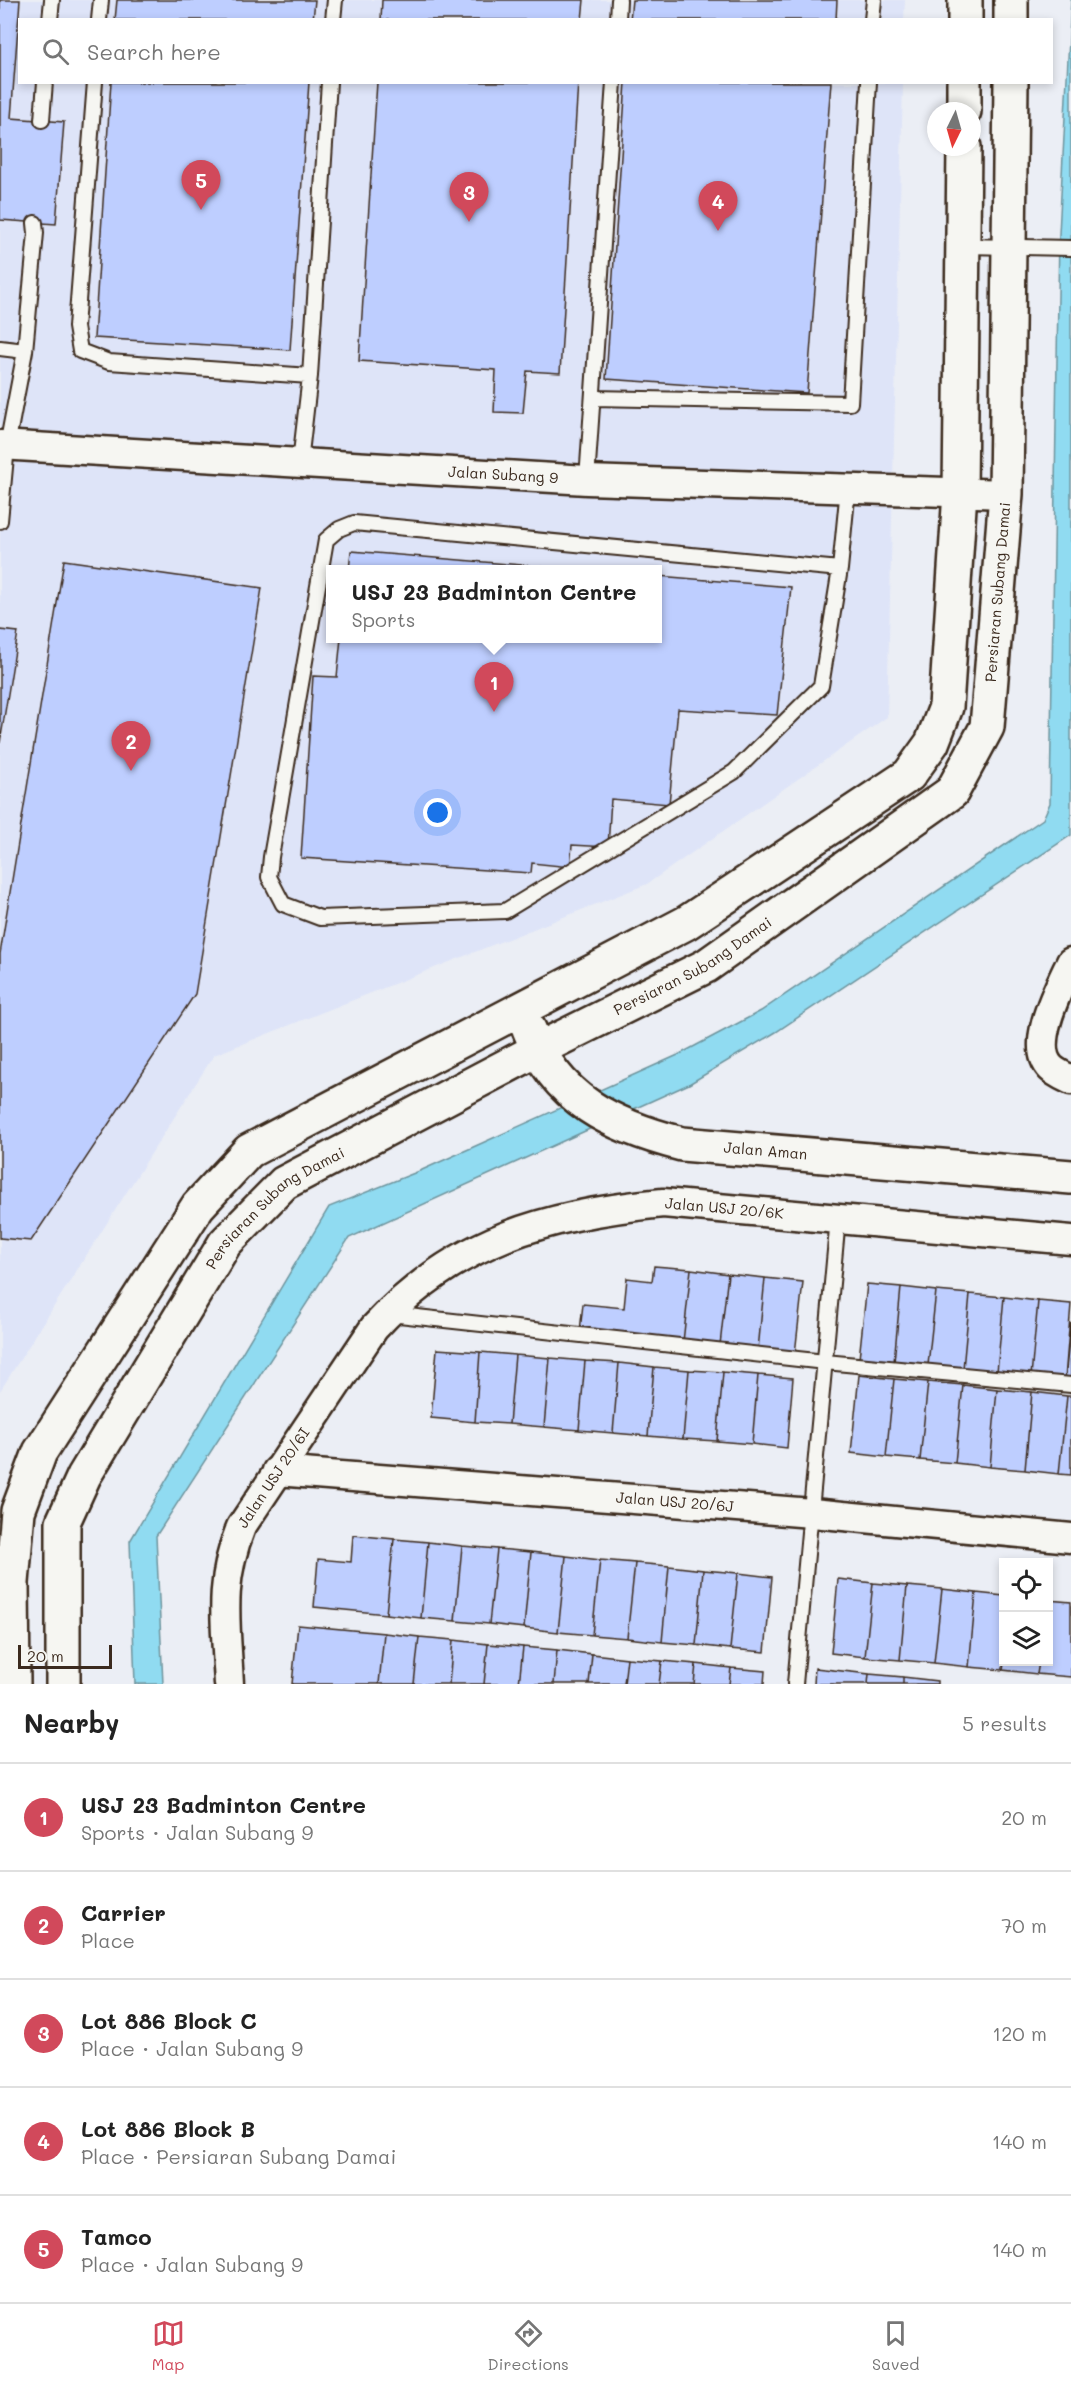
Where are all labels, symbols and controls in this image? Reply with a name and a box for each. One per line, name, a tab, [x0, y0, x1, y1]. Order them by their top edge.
search box	[18, 18, 1053, 84]
icon: search	[39, 35, 72, 68]
text: Search here	[87, 37, 221, 66]
north arrow	[927, 102, 981, 156]
pin: 5	[182, 160, 220, 210]
pin: 3	[450, 172, 488, 222]
pin: 4	[698, 182, 738, 231]
street label: Jalan Subang 9	[448, 461, 559, 487]
street label: Persiaran Subang Damai	[980, 501, 1014, 683]
popup	[326, 565, 662, 643]
text: USJ 23 Badminton Centre	[352, 577, 636, 606]
text: Sports	[352, 606, 416, 632]
pin: 1	[474, 662, 514, 712]
pin: 2	[112, 722, 150, 771]
your location	[423, 798, 452, 827]
street label: Persiaran Subang Damai	[610, 912, 775, 1019]
street label: Jalan Aman	[723, 1137, 808, 1164]
street label: Persiaran Subang Damai	[201, 1142, 348, 1273]
street label: Jalan USJ 20/6K	[664, 1192, 784, 1223]
street label: Jalan USJ 20/6I	[232, 1423, 314, 1532]
street label: Jalan USJ 20/6J	[615, 1487, 735, 1516]
map controls	[999, 1558, 1053, 1666]
button: locate	[999, 1558, 1053, 1612]
button: layers	[999, 1612, 1053, 1666]
scale bar	[18, 1642, 112, 1670]
text: 20 m	[27, 1645, 64, 1666]
text: Nearby	[24, 1706, 119, 1740]
text: 5 results	[962, 1710, 1047, 1736]
text: USJ 23 Badminton Centre	[81, 1790, 366, 1819]
text: 1	[39, 1804, 48, 1830]
text: 20 m	[1001, 1804, 1047, 1830]
text: Sports · Jalan Subang 9	[81, 1819, 313, 1845]
text: Carrier	[81, 1898, 166, 1927]
text: 2	[38, 1912, 49, 1938]
text: 70 m	[1001, 1912, 1047, 1938]
text: Place	[81, 1927, 135, 1953]
text: Lot 886 Block C	[81, 2006, 257, 2035]
text: 3	[38, 2020, 50, 2046]
text: 120 m	[992, 2020, 1047, 2046]
text: Place · Jalan Subang 9	[81, 2035, 303, 2061]
text: Lot 886 Block B	[81, 2114, 255, 2143]
text: 4	[37, 2128, 50, 2154]
text: 140 m	[992, 2128, 1047, 2154]
text: Place · Persiaran Subang Damai	[81, 2143, 396, 2169]
text: Tamco	[81, 2222, 152, 2251]
text: 5	[38, 2236, 49, 2262]
text: 140 m	[992, 2236, 1047, 2262]
text: Place · Jalan Subang 9	[81, 2251, 303, 2277]
tab: Map	[152, 2317, 185, 2374]
tab: Directions	[488, 2317, 569, 2374]
tab: Saved	[872, 2317, 919, 2374]

